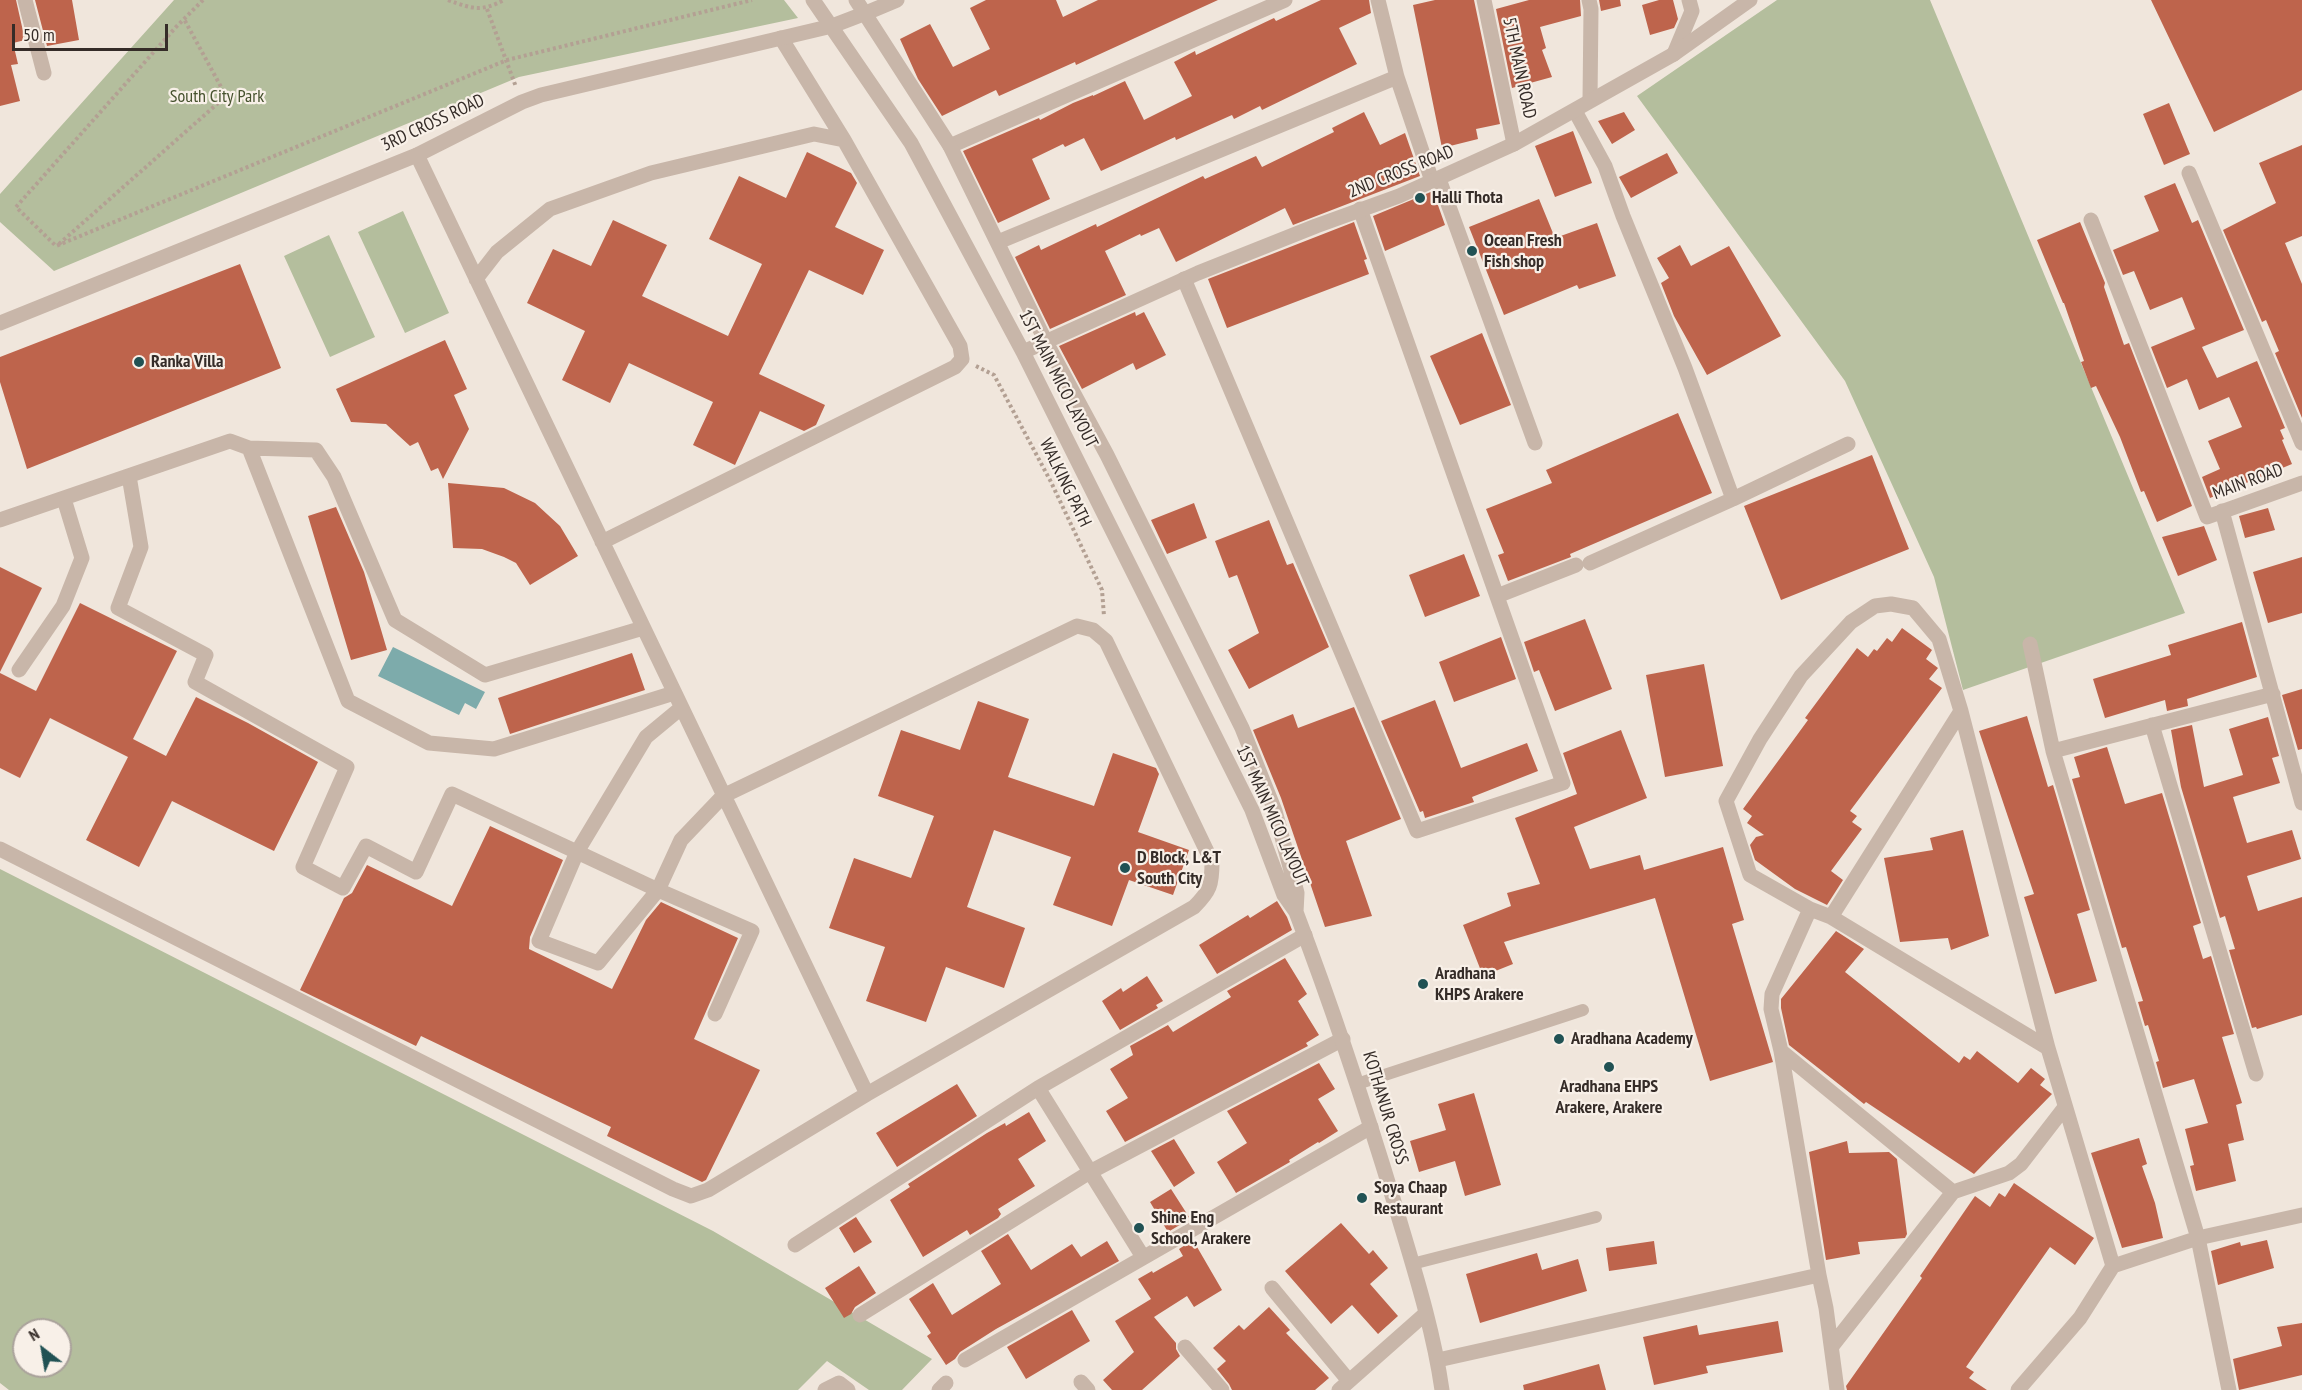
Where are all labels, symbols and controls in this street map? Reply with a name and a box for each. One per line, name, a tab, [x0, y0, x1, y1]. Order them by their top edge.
scale bar	[15, 12, 171, 50]
street label: 5TH MAIN ROAD	[1498, 15, 1540, 121]
text: 50 m	[23, 23, 55, 46]
park label: South City Park	[170, 86, 264, 108]
street label: 3RD CROSS ROAD	[378, 90, 488, 156]
street label: 2ND CROSS ROAD	[1345, 141, 1457, 203]
place label: Halli Thota	[1432, 187, 1503, 209]
marker: Halli Thota	[1413, 191, 1427, 205]
place label: Ocean Fresh Fish shop	[1484, 230, 1562, 272]
marker: Ocean Fresh Fish shop	[1465, 244, 1479, 258]
street label: 1ST MAIN MICO LAYOUT	[1014, 306, 1102, 452]
place label: Ranka Villa	[151, 351, 223, 373]
marker: Ranka Villa	[132, 355, 146, 369]
street label: WALKING PATH	[1034, 435, 1096, 531]
street label: MAIN ROAD	[2210, 459, 2286, 505]
street label: 1ST MAIN MICO LAYOUT	[1231, 742, 1313, 890]
place label: D Block, L&T South City	[1137, 847, 1221, 890]
marker: D Block, L&T South City	[1118, 861, 1132, 875]
place label: Aradhana KHPS Arakere	[1435, 963, 1524, 1006]
marker: Aradhana KHPS Arakere	[1416, 977, 1430, 991]
place label: Aradhana Academy	[1571, 1028, 1693, 1050]
marker: Aradhana Academy	[1552, 1032, 1566, 1046]
street label: KOTHANUR CROSS	[1358, 1049, 1412, 1167]
marker: Aradhana EHPS Arakere, Arakere	[1602, 1060, 1616, 1074]
place label: Aradhana EHPS Arakere, Arakere	[1556, 1076, 1662, 1118]
place label: Soya Chaap Restaurant	[1374, 1177, 1447, 1220]
marker: Soya Chaap Restaurant	[1355, 1191, 1369, 1205]
place label: Shine Eng School, Arakere	[1151, 1207, 1251, 1250]
marker: Shine Eng School, Arakere	[1132, 1221, 1146, 1235]
north arrow	[12, 1318, 72, 1378]
text: N	[25, 1323, 43, 1345]

